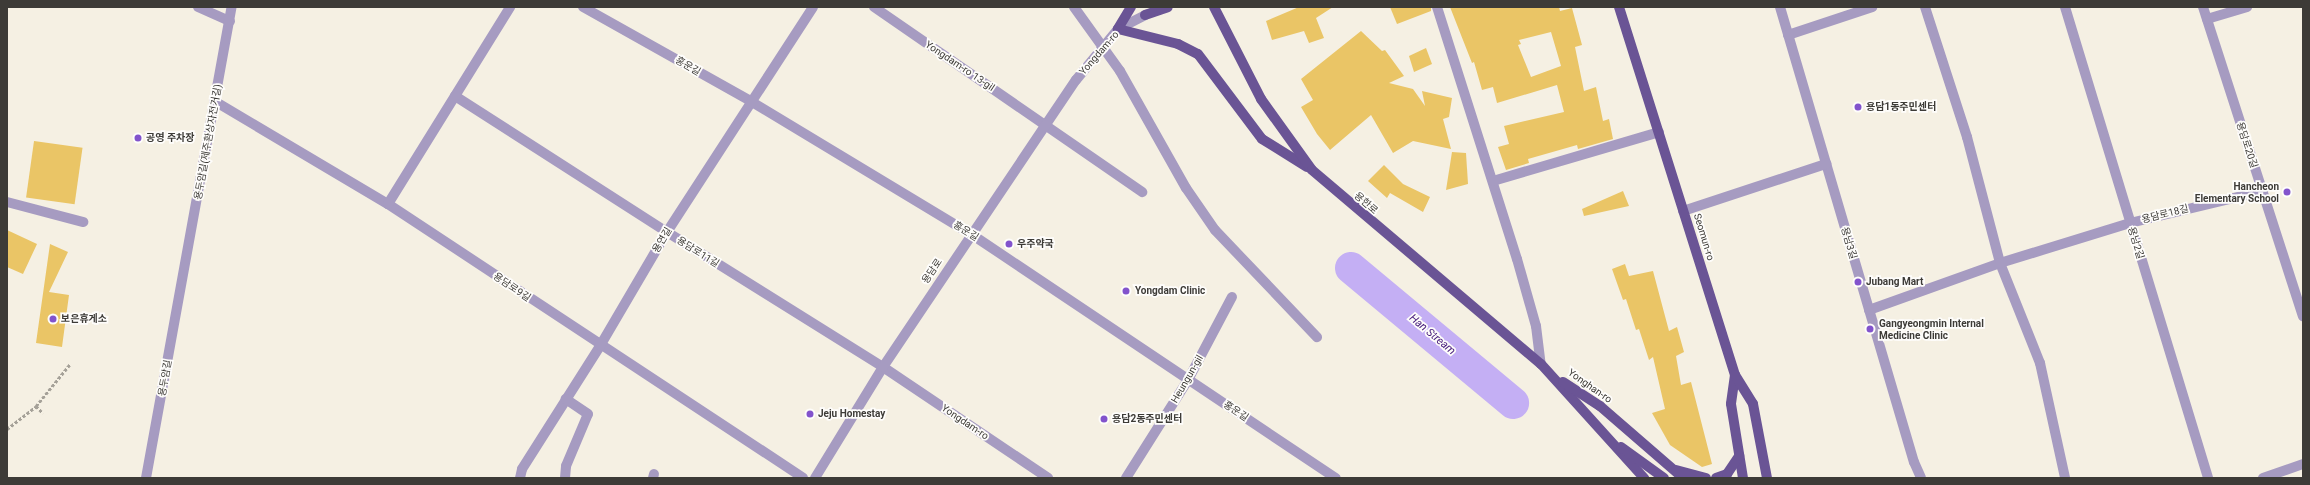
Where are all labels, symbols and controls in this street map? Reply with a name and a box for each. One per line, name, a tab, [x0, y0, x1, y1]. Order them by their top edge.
street label: Yongdam-ro	[1077, 29, 1121, 77]
street label: Yongdam-ro 13-gil	[923, 38, 997, 94]
street label: 홍운길	[673, 54, 703, 78]
street label: 용두암길(제주환상자전거길)	[192, 83, 224, 201]
place label: 용담1동주민센터	[1866, 101, 1936, 113]
marker: 용담1동주민센터	[1853, 102, 1863, 112]
street label: 용담로20길	[2234, 120, 2260, 170]
place label: 공영 주차장	[146, 132, 194, 144]
marker: 공영 주차장	[133, 133, 143, 143]
place label: Hancheon Elementary School	[2195, 180, 2279, 204]
marker: Hancheon Elementary School	[2282, 187, 2292, 197]
street label: 용한로	[1352, 189, 1380, 217]
street label: 용담로18길	[2140, 202, 2190, 226]
street label: Seomun-ro	[1691, 212, 1717, 262]
street label: 홍운길	[951, 219, 981, 243]
street label: 용연길	[650, 225, 674, 255]
street label: 용남3길	[1839, 225, 1859, 261]
street label: 용남2길	[2125, 225, 2147, 261]
street label: 용담로11길	[674, 234, 722, 270]
place label: 우주약국	[1017, 238, 1054, 250]
marker: 우주약국	[1004, 239, 1014, 249]
street label: 용담로	[919, 256, 945, 286]
street label: 용담로9길	[491, 270, 533, 304]
place label: Jubang Mart	[1866, 276, 1923, 288]
marker: Jubang Mart	[1853, 277, 1863, 287]
marker: Yongdam Clinic	[1120, 285, 1132, 297]
place label: Yongdam Clinic	[1135, 285, 1205, 297]
water label: Han Stream	[1406, 312, 1458, 358]
place label: 보은휴게소	[61, 313, 107, 325]
marker: 보은휴게소	[48, 314, 58, 324]
place label: Gangyeongmin Internal Medicine Clinic	[1879, 317, 1984, 340]
marker: Gangyeongmin Internal Medicine Clinic	[1864, 323, 1876, 335]
street label: Heungun-gil	[1168, 353, 1206, 405]
street label: 용두암길	[156, 359, 174, 397]
street label: Yonghan-ro	[1566, 367, 1614, 405]
street label: 홍운길	[1221, 398, 1251, 424]
street label: Yongdam-ro	[939, 402, 991, 442]
place label: Jeju Homestay	[818, 408, 885, 420]
marker: Jeju Homestay	[805, 409, 815, 419]
place label: 용담2동주민센터	[1112, 413, 1182, 425]
marker: 용담2동주민센터	[1099, 414, 1109, 424]

